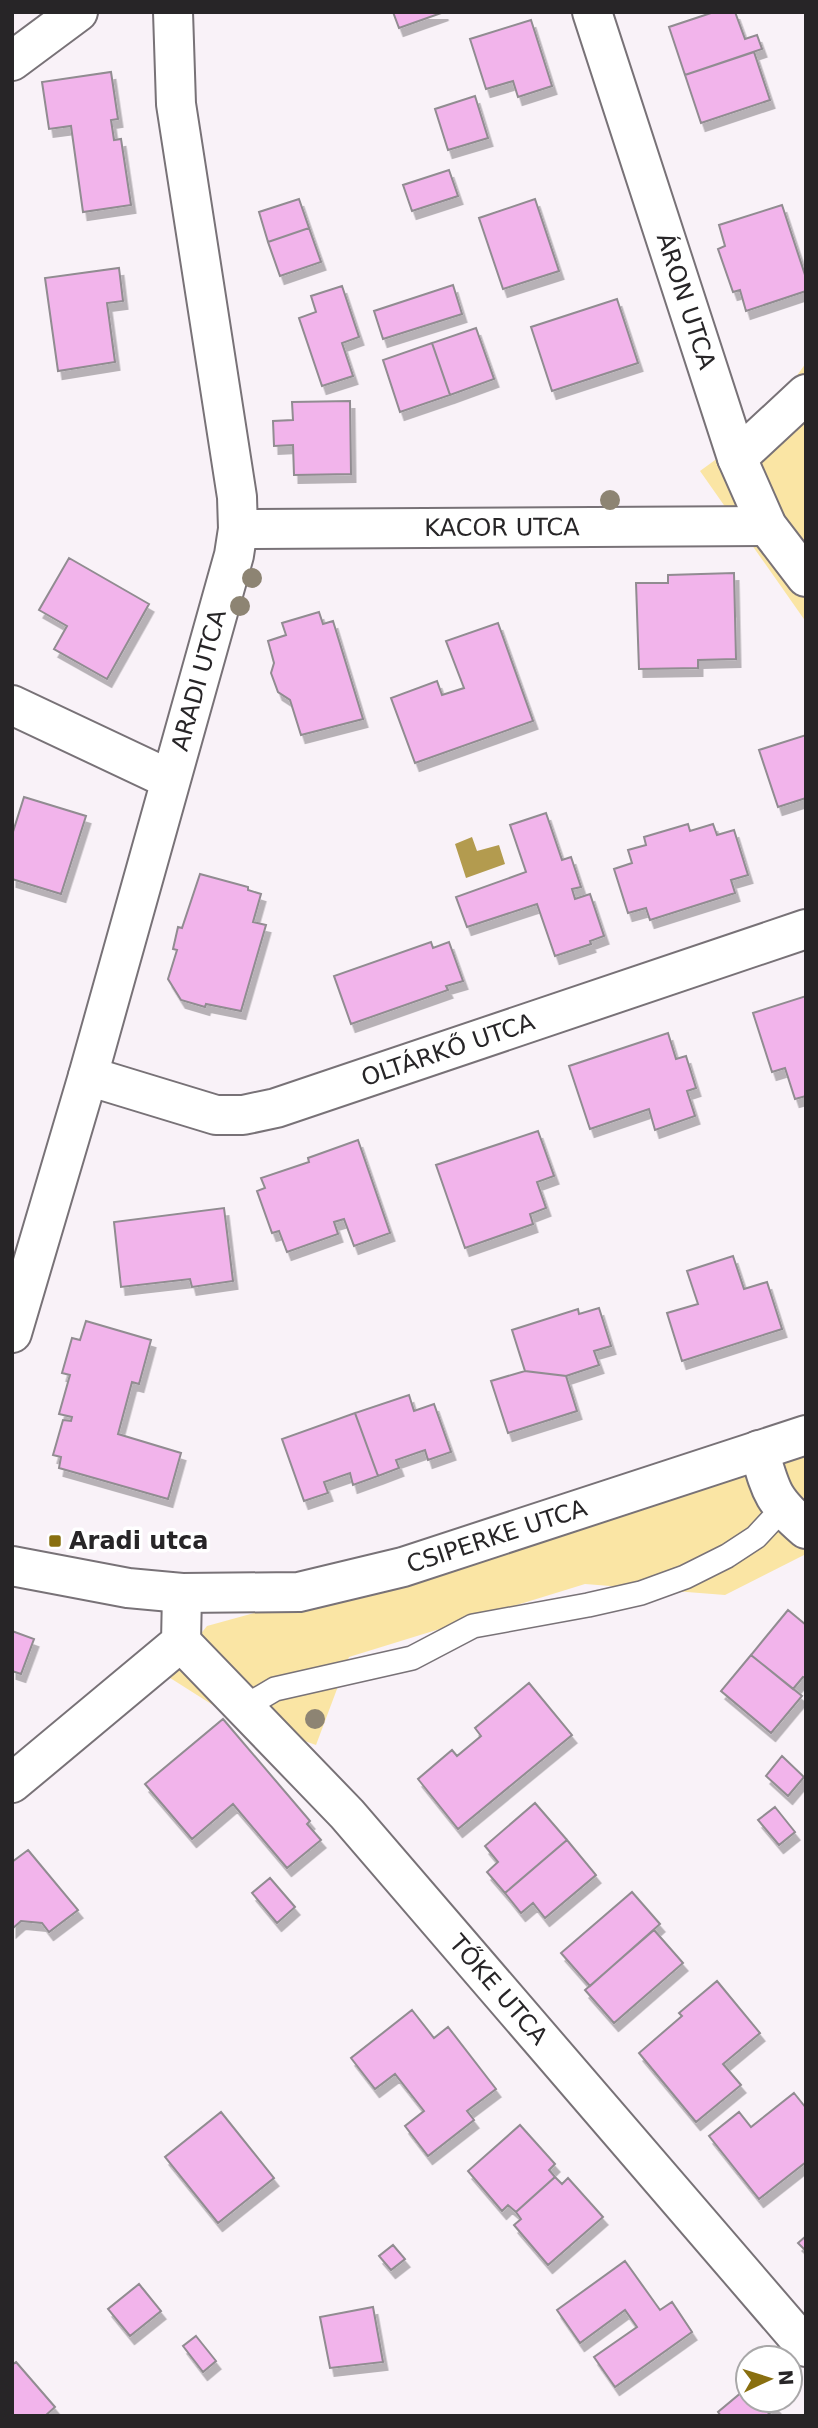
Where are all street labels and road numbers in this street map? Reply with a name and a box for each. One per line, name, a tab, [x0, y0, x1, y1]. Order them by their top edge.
street label: ÁRON UTCA	[651, 229, 721, 373]
street label: KACOR UTCA	[424, 513, 580, 542]
street label: ARADI UTCA	[166, 606, 232, 754]
street label: OLTÁRKŐ UTCA	[358, 1008, 539, 1092]
street label: CSIPERKE UTCA	[403, 1494, 591, 1579]
street label: TŐKE UTCA	[443, 1928, 554, 2051]

